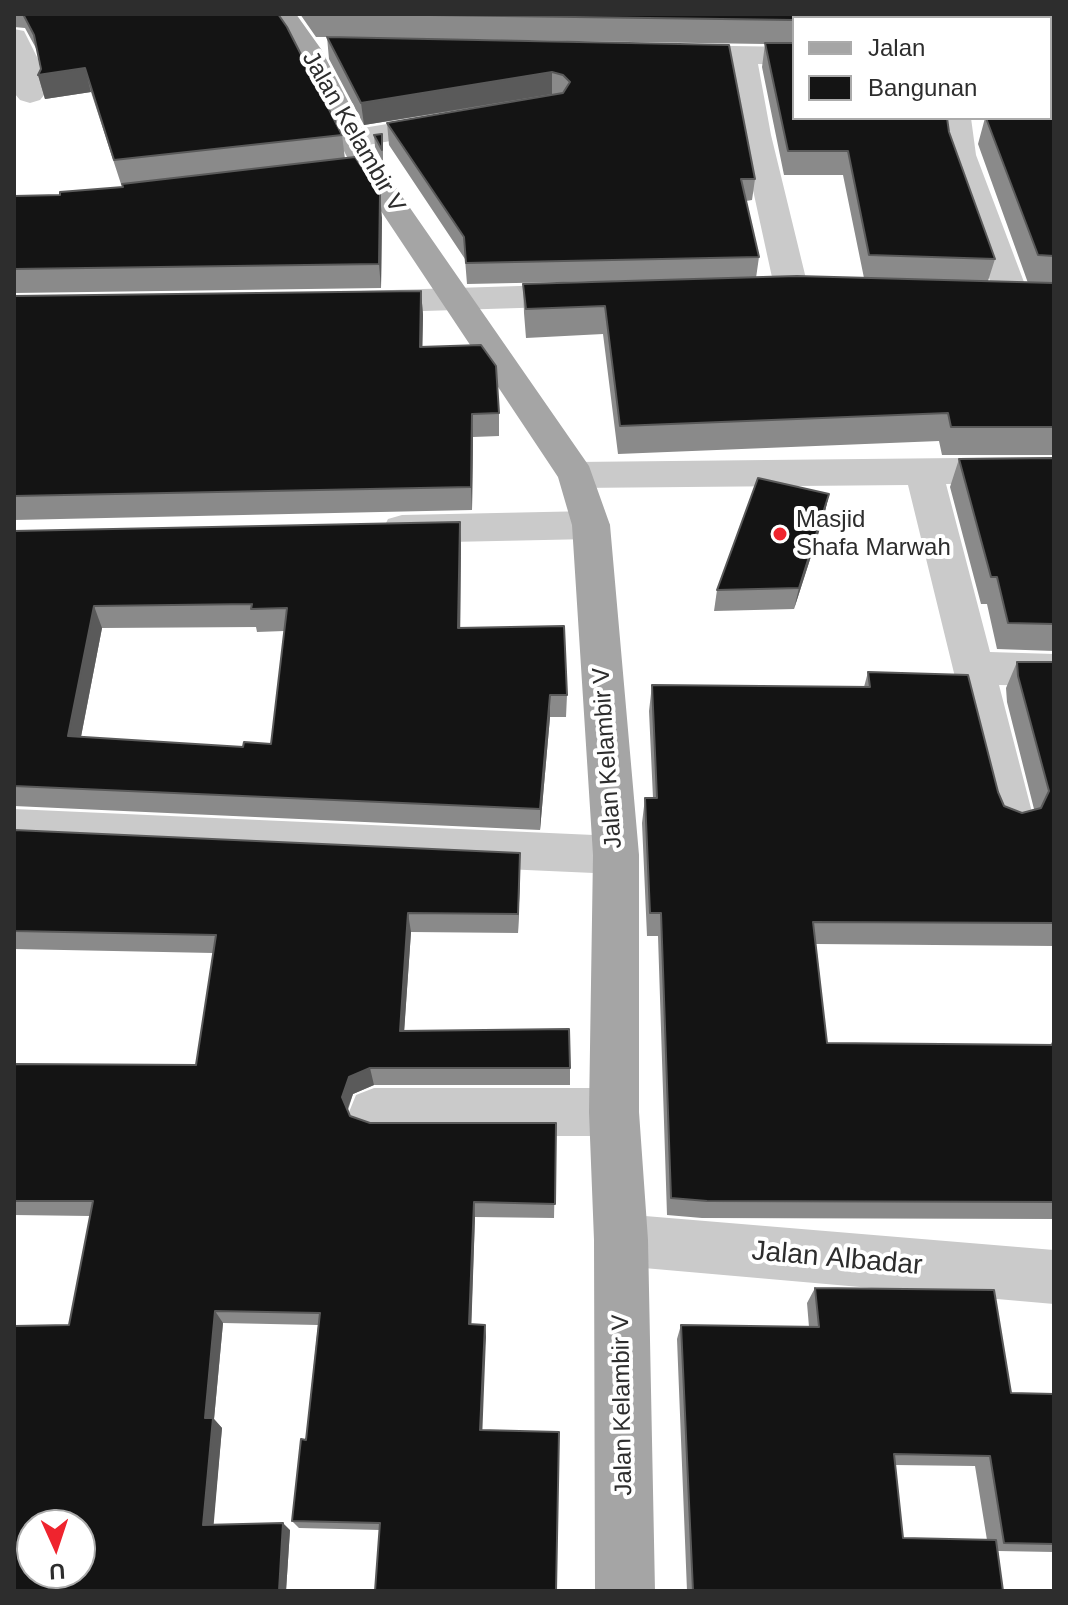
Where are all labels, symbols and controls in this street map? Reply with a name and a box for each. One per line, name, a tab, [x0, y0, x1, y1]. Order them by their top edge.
legend	[792, 16, 1052, 120]
text: Jalan	[868, 34, 925, 61]
street label: Jalan Kelambir V	[295, 46, 411, 218]
text: Bangunan	[868, 74, 977, 101]
place label: Masjid Shafa Marwah	[796, 506, 951, 562]
marker: Masjid Shafa Marwah	[771, 525, 789, 543]
street label: Jalan Kelambir V	[587, 667, 629, 849]
street label: Jalan Albadar	[750, 1235, 924, 1283]
street label: Jalan Kelambir V	[607, 1314, 639, 1496]
north arrow	[16, 1509, 96, 1589]
text: U	[49, 1559, 66, 1584]

